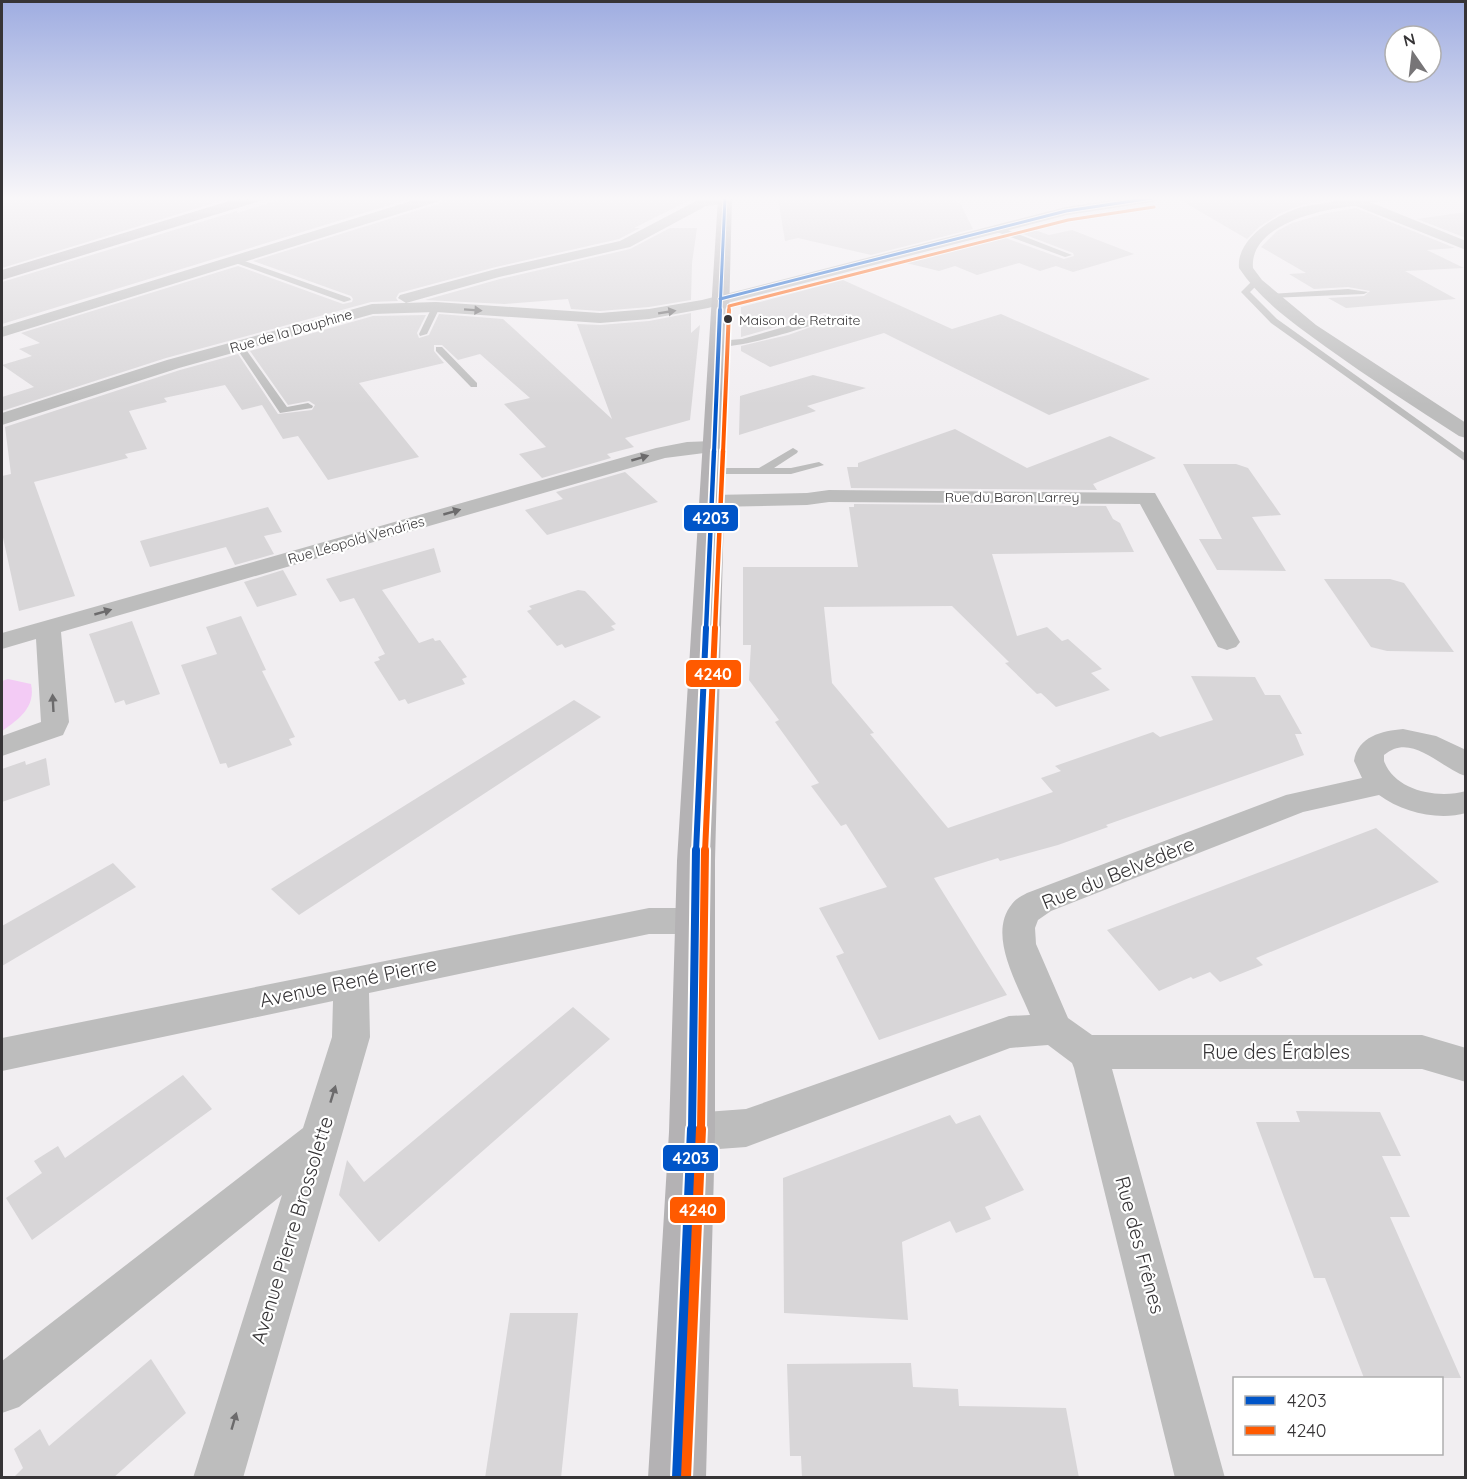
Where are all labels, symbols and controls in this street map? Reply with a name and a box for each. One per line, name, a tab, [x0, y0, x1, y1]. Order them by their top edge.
north arrow	[1383, 24, 1443, 84]
text: N	[1401, 28, 1417, 51]
street label: Rue de la Dauphine	[228, 305, 354, 357]
one-way arrow	[463, 305, 482, 315]
one-way arrow	[658, 307, 677, 316]
place label: Maison de Retraite	[739, 311, 861, 329]
marker: Maison de Retraite	[722, 313, 734, 325]
one-way arrow	[631, 453, 649, 462]
street label: Rue du Baron Larrey	[945, 488, 1079, 506]
line badge: 4203	[683, 504, 739, 532]
one-way arrow	[443, 507, 461, 516]
text: 4203	[693, 508, 729, 528]
street label: Rue Léopold Vendries	[286, 512, 426, 568]
one-way arrow	[94, 607, 112, 616]
line badge: 4240	[685, 659, 742, 688]
text: 4240	[694, 664, 732, 684]
one-way arrow	[49, 694, 58, 713]
street label: Rue du Belvédère	[1038, 830, 1198, 915]
street label: Avenue René Pierre	[257, 951, 439, 1013]
street label: Rue des Érables	[1202, 1039, 1350, 1064]
one-way arrow	[329, 1085, 339, 1103]
street label: Avenue Pierre Brossolette	[245, 1113, 338, 1347]
line badge: 4203	[662, 1144, 719, 1172]
text: 4203	[673, 1148, 709, 1168]
street label: Rue des Frênes	[1110, 1173, 1171, 1316]
line badge: 4240	[669, 1196, 726, 1224]
text: 4240	[679, 1200, 717, 1220]
legend	[1233, 1377, 1443, 1455]
text: 4203	[1287, 1389, 1327, 1412]
one-way arrow	[229, 1412, 239, 1430]
text: 4240	[1287, 1419, 1326, 1442]

